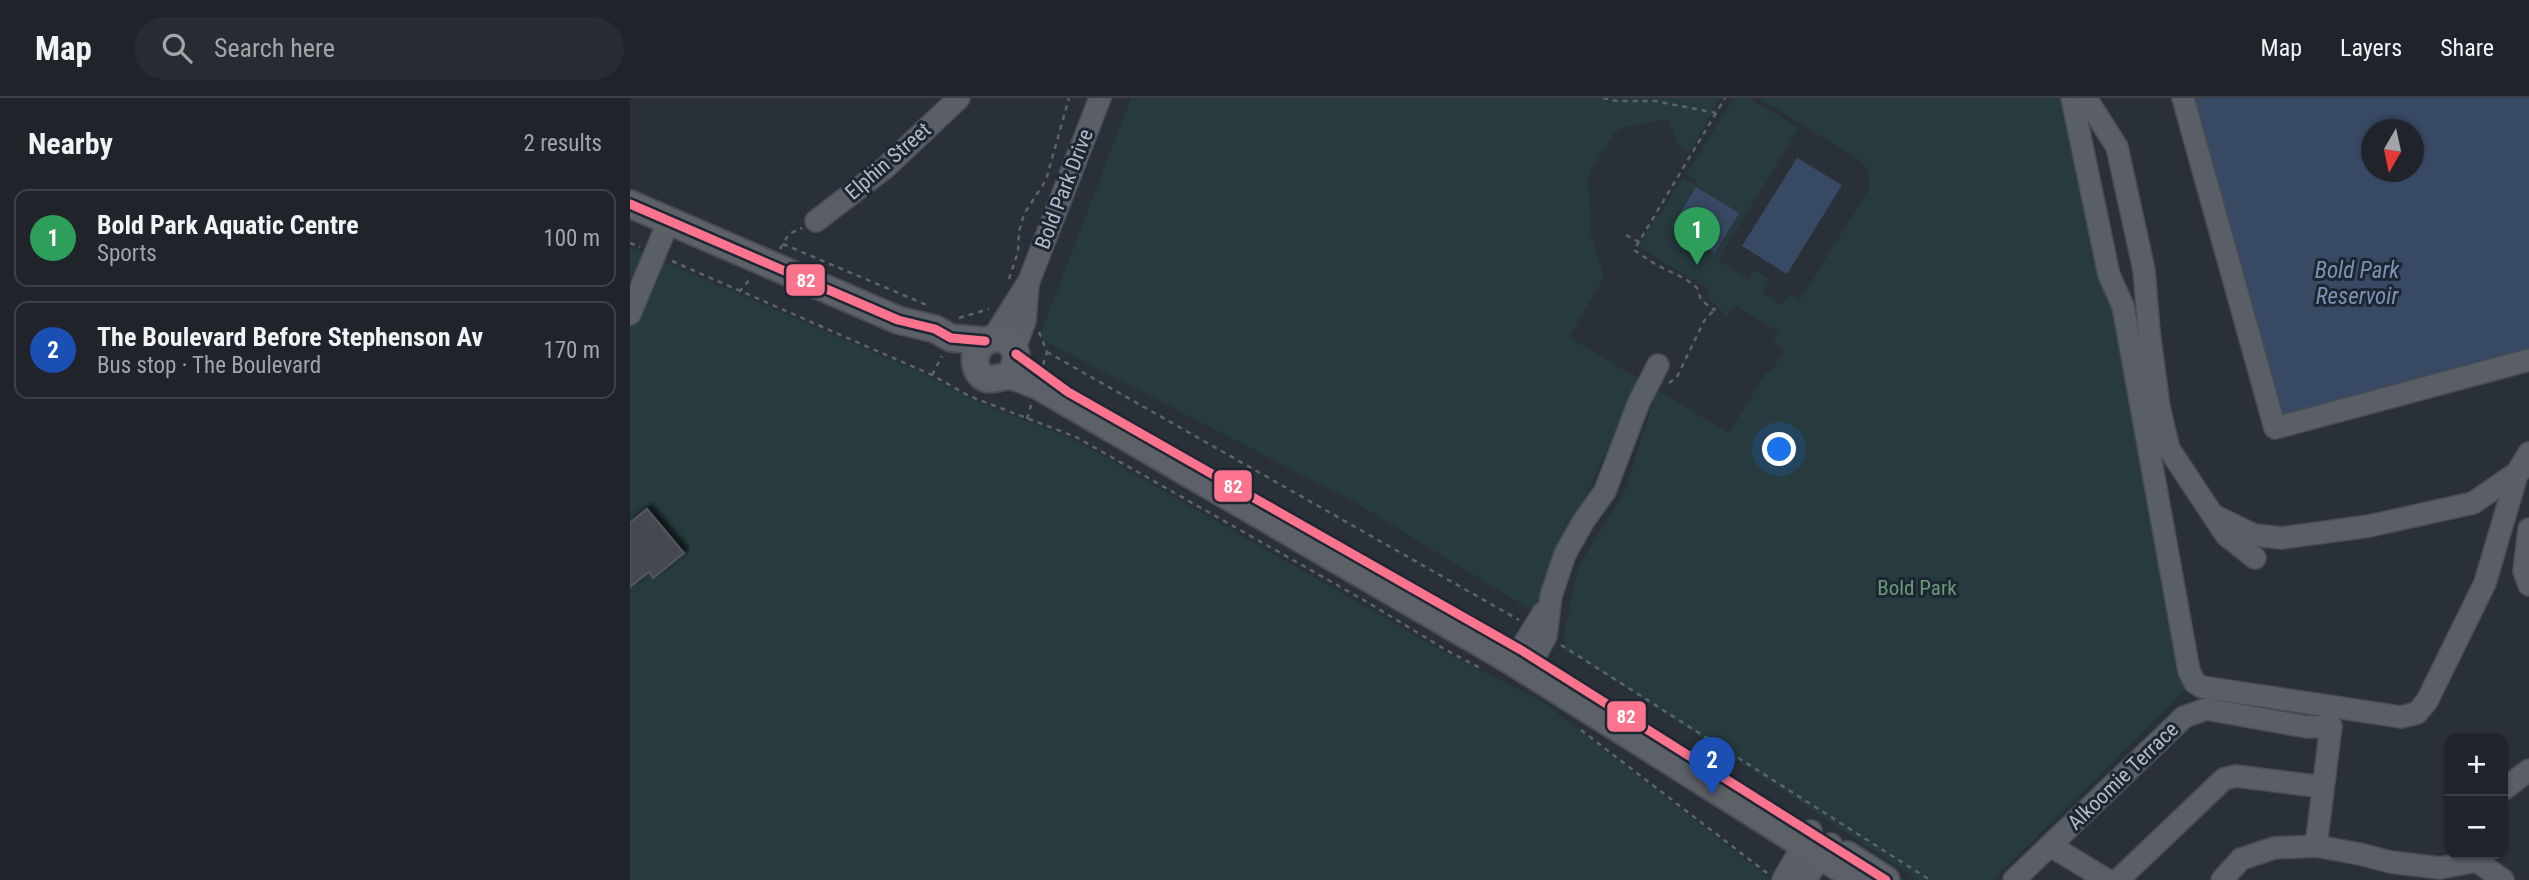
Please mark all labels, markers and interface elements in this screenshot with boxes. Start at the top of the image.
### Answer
search box [134,17,624,80]
text: Map [35,29,92,68]
icon: search [158,29,196,67]
text: Search here [214,33,335,63]
text: Map [2261,34,2302,62]
text: Layers [2340,34,2402,62]
text: Share [2440,34,2494,62]
street label: Elphin Street [841,118,935,204]
north arrow [2361,119,2424,182]
text: Nearby [28,126,113,161]
street label: Bold Park Drive [1030,126,1098,252]
text: 2 results [524,130,602,157]
pin: 1 [1674,207,1720,265]
text: Bold Park Aquatic Centre [97,210,359,240]
text: 1 [47,225,59,252]
text: 100 m [543,225,600,252]
text: Sports [97,240,157,267]
water label: Bold Park Reservoir [2315,257,2400,310]
line badge: 82 [785,263,826,297]
text: 82 [796,269,816,292]
text: The Boulevard Before Stephenson Av [97,322,483,352]
text: 2 [47,337,59,364]
text: 170 m [543,337,600,364]
text: Bus stop · The Boulevard [97,352,321,379]
your location [1762,432,1796,466]
line badge: 82 [1213,469,1253,503]
text: 82 [1223,475,1243,498]
park label: Bold Park [1877,576,1957,600]
line badge: 82 [1606,700,1647,733]
text: 82 [1616,705,1636,728]
street label: Alkoomie Terrace [2063,717,2183,835]
map controls [2445,733,2508,859]
button: + [2445,733,2508,796]
pin: 2 [1689,737,1735,795]
button: − [2445,796,2508,859]

